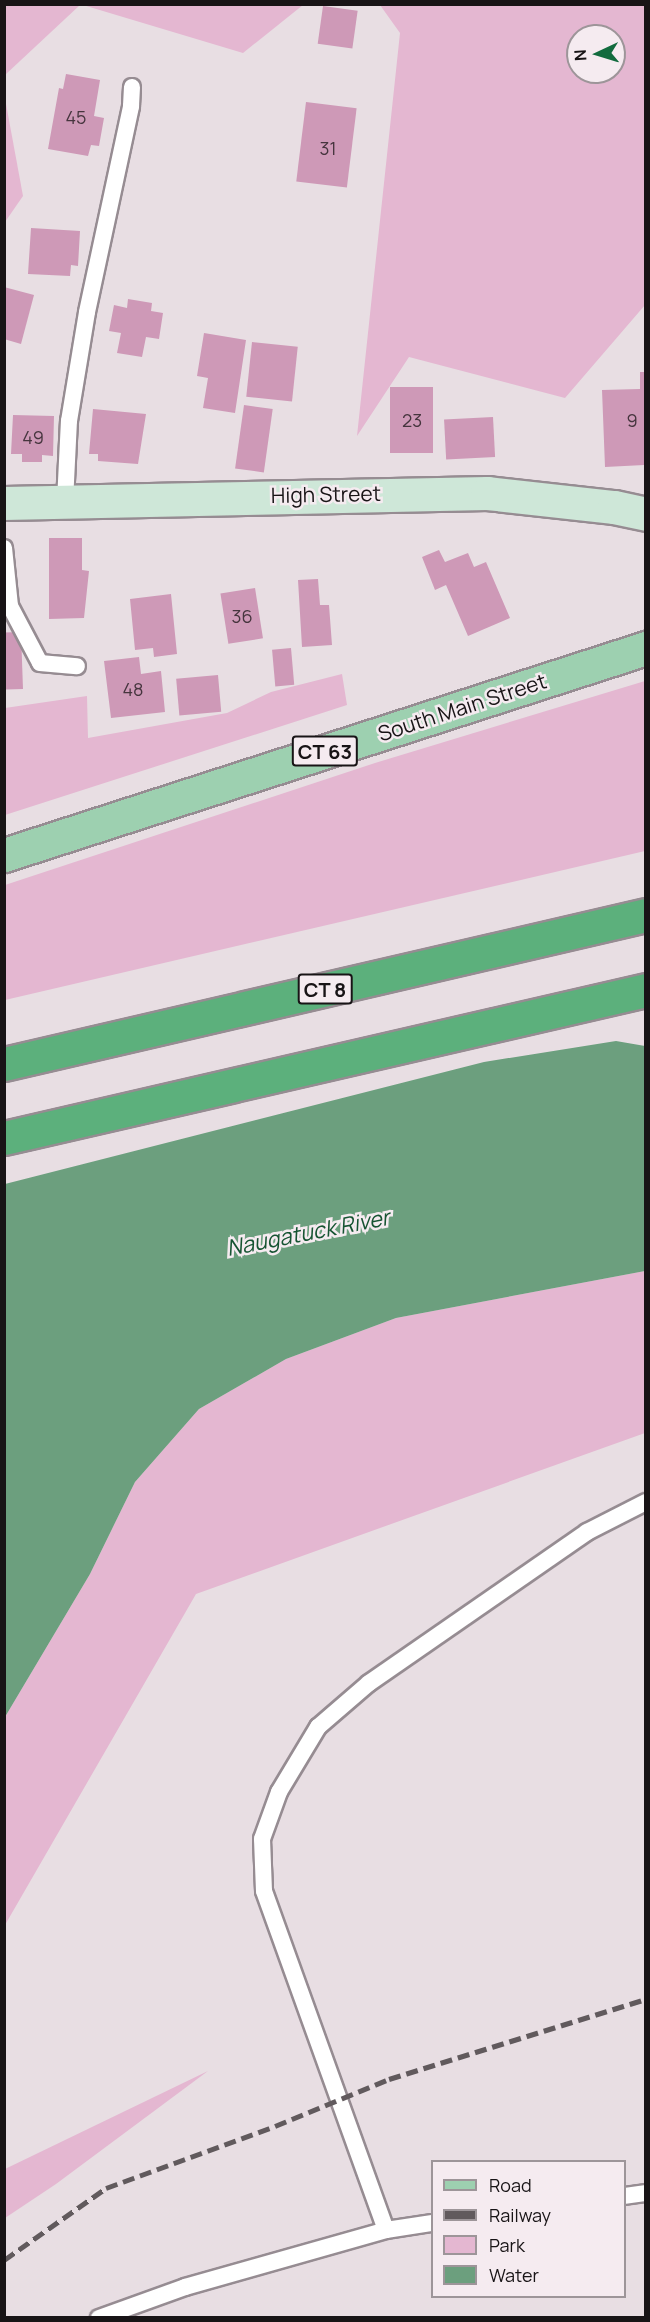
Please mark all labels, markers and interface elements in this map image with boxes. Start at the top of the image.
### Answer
north arrow [566,24,626,84]
text: N [569,49,591,62]
house number: 45 [65,106,87,128]
house number: 31 [320,137,336,159]
house number: 23 [402,409,422,431]
house number: 9 [626,409,638,431]
house number: 49 [22,426,44,448]
street label: High Street [271,480,381,508]
house number: 36 [231,605,253,627]
street label: South Main Street [375,668,549,746]
house number: 48 [122,678,144,700]
road number: CT 63 [290,734,360,768]
road number: CT 8 [296,972,354,1006]
water label: Naugatuck River [224,1204,392,1262]
legend [431,2160,626,2298]
text: Road [489,2173,532,2197]
text: Railway [489,2203,551,2227]
text: Park [489,2233,525,2257]
text: Water [489,2263,539,2287]

